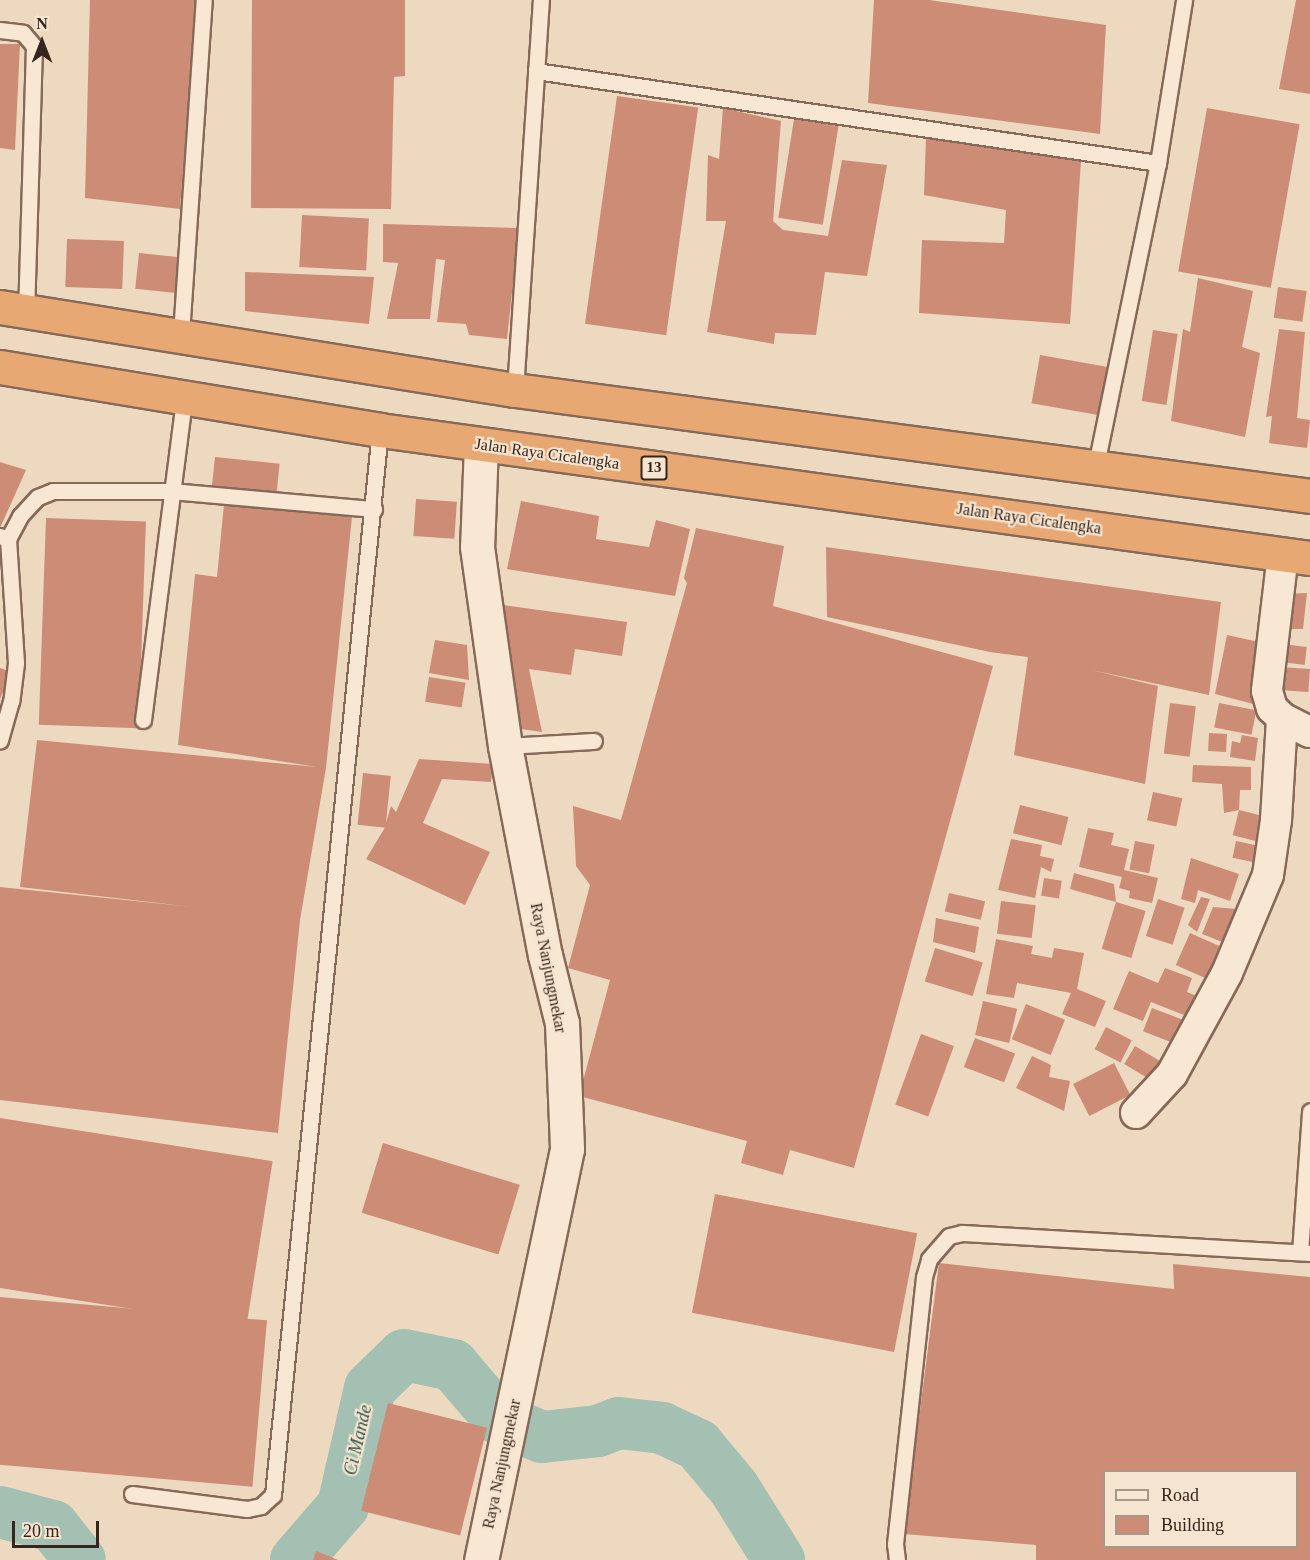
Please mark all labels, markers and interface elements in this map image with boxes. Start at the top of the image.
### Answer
north arrow [12,12,72,72]
text: N [36,15,48,32]
street label: Jalan Raya Cicalengka [474,434,620,474]
road number: 13 [640,456,668,480]
street label: Jalan Raya Cicalengka [956,499,1102,539]
street label: Raya Nanjungmekar [526,901,570,1035]
street label: Raya Nanjungmekar [479,1397,525,1531]
water label: Ci Mande [339,1403,377,1477]
legend [1103,1470,1298,1548]
text: Road [1161,1485,1199,1505]
scale bar [15,1509,102,1547]
text: Building [1161,1515,1224,1535]
text: 20 m [23,1521,60,1541]

